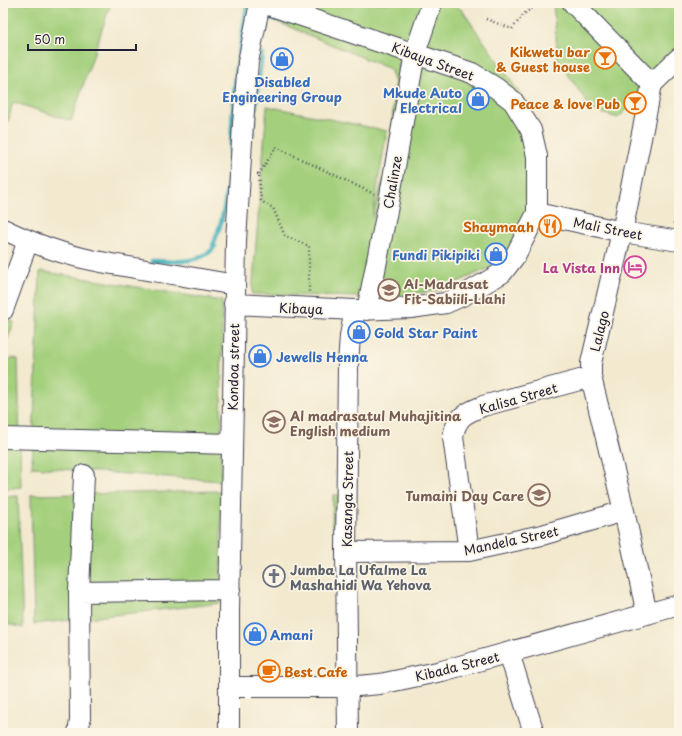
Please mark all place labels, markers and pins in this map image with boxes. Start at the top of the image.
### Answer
place label: Kikwetu bar & Guest house [496,42,590,76]
bar icon: Kikwetu bar & Guest house [592,45,618,71]
shop icon: Disabled Engineering Group [269,46,295,72]
place label: Disabled Engineering Group [222,72,342,106]
place label: Mkude Auto Electrical [383,83,462,117]
shop icon: Mkude Auto Electrical [465,86,491,112]
bar icon: Peace & love Pub [622,90,648,116]
place label: Peace & love Pub [510,94,620,113]
restaurant icon: Shaymaah [537,213,563,239]
place label: Shaymaah [463,217,534,236]
shop icon: Fundi Pikipiki [483,241,509,267]
place label: Fundi Pikipiki [392,245,480,264]
hotel icon: La Vista Inn [622,254,648,280]
place label: La Vista Inn [543,258,620,277]
place label: Al-Madrasat Fit-Sabiili-Llahi [404,274,506,308]
school or university icon: Al-Madrasat Fit-Sabiili-Llahi [376,277,402,303]
shop icon: Gold Star Paint [346,319,372,345]
place label: Gold Star Paint [374,323,478,342]
shop icon: Jewells Henna [247,343,273,369]
place label: Jewells Henna [276,347,368,366]
place label: Al madrasatul Muhajitina English medium [289,406,462,440]
school or university icon: Al madrasatul Muhajitina English medium [261,409,287,435]
school or university icon: Tumaini Day Care [526,482,552,508]
place label: Tumaini Day Care [405,486,524,505]
place label: Jumba La Ufalme La Mashahidi Wa Yehova [290,560,431,594]
church icon: Jumba La Ufalme La Mashahidi Wa Yehova [261,563,287,589]
shop icon: Amani [242,621,268,647]
place label: Amani [270,625,313,644]
cafe icon: Best Cafe [256,658,282,684]
place label: Best Cafe [284,662,348,681]

